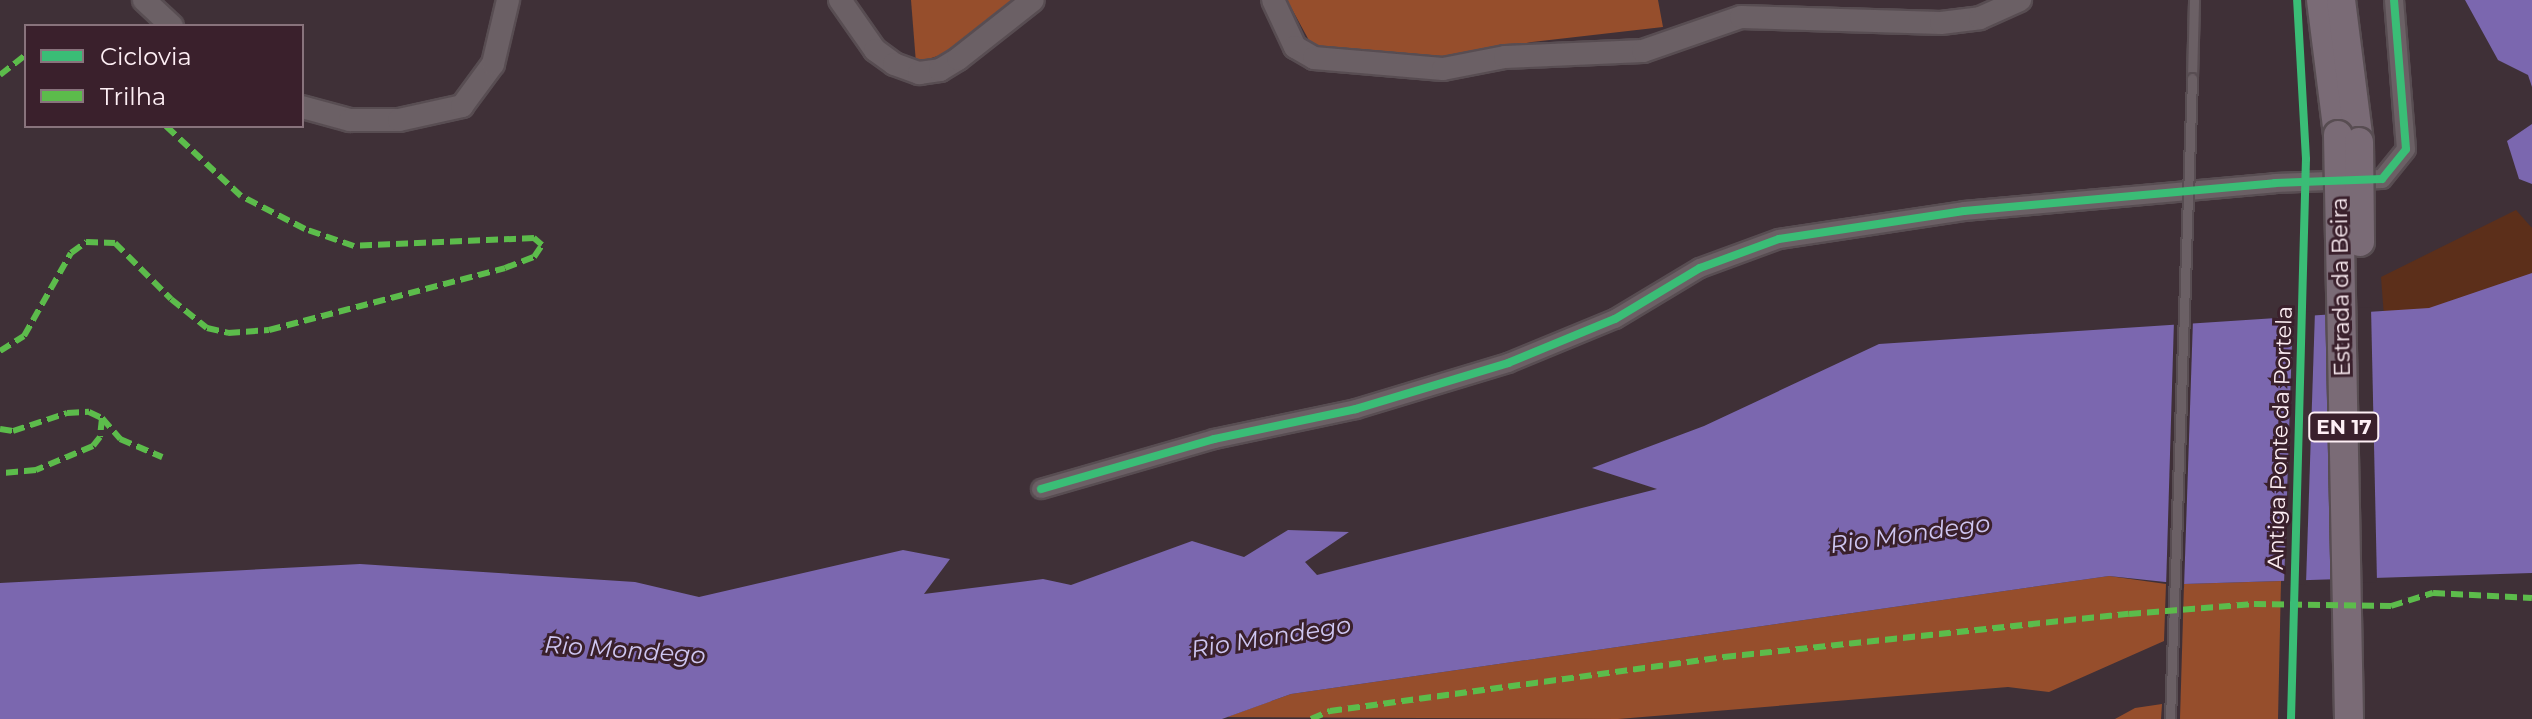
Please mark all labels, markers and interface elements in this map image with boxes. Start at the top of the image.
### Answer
legend [24,24,304,128]
text: Ciclovia [100,42,192,71]
text: Trilha [100,82,166,111]
street label: Estrada da Beira [2326,197,2356,377]
street label: Antiga Ponte da Portela [2262,306,2298,570]
road number: EN 17 [2308,411,2380,443]
water label: Rio Mondego [1828,508,1992,560]
water label: Rio Mondego [1189,610,1353,664]
water label: Rio Mondego [543,630,707,670]

